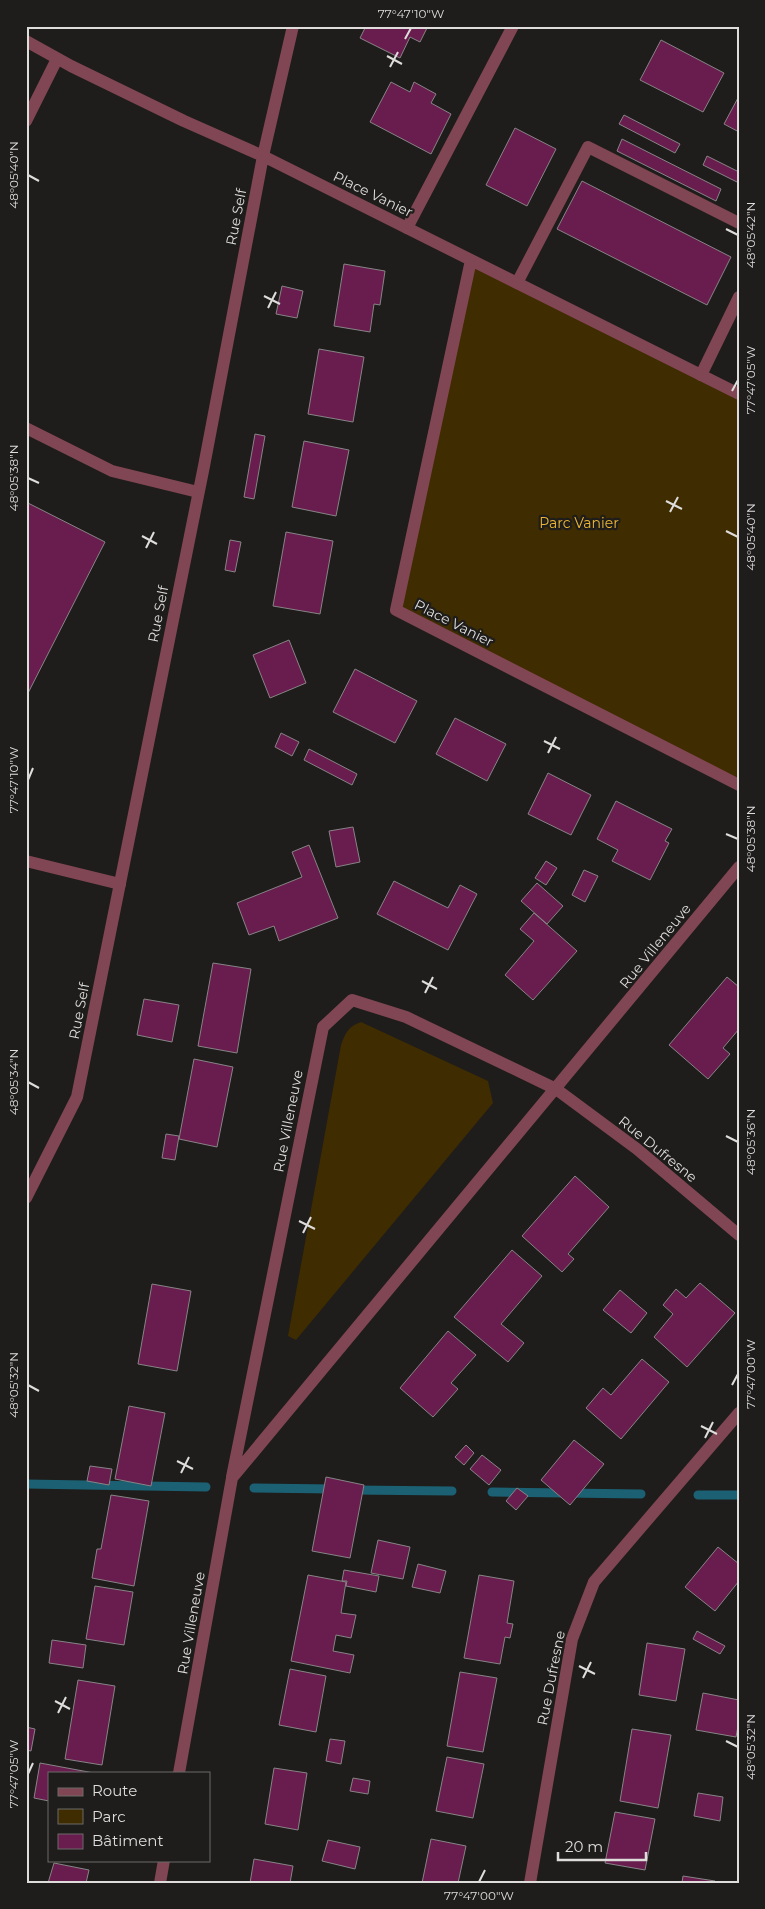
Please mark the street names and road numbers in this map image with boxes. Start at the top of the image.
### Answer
street label: Place Vanier [330,167,416,221]
street label: Rue Self [222,186,251,247]
street label: Rue Self [144,583,173,644]
street label: Place Vanier [411,595,497,651]
street label: Rue Villeneuve [615,900,695,992]
street label: Rue Self [65,980,94,1041]
street label: Rue Villeneuve [269,1068,307,1174]
street label: Rue Dufresne [615,1112,701,1186]
street label: Rue Villeneuve [173,1570,209,1676]
street label: Rue Dufresne [533,1629,569,1727]

